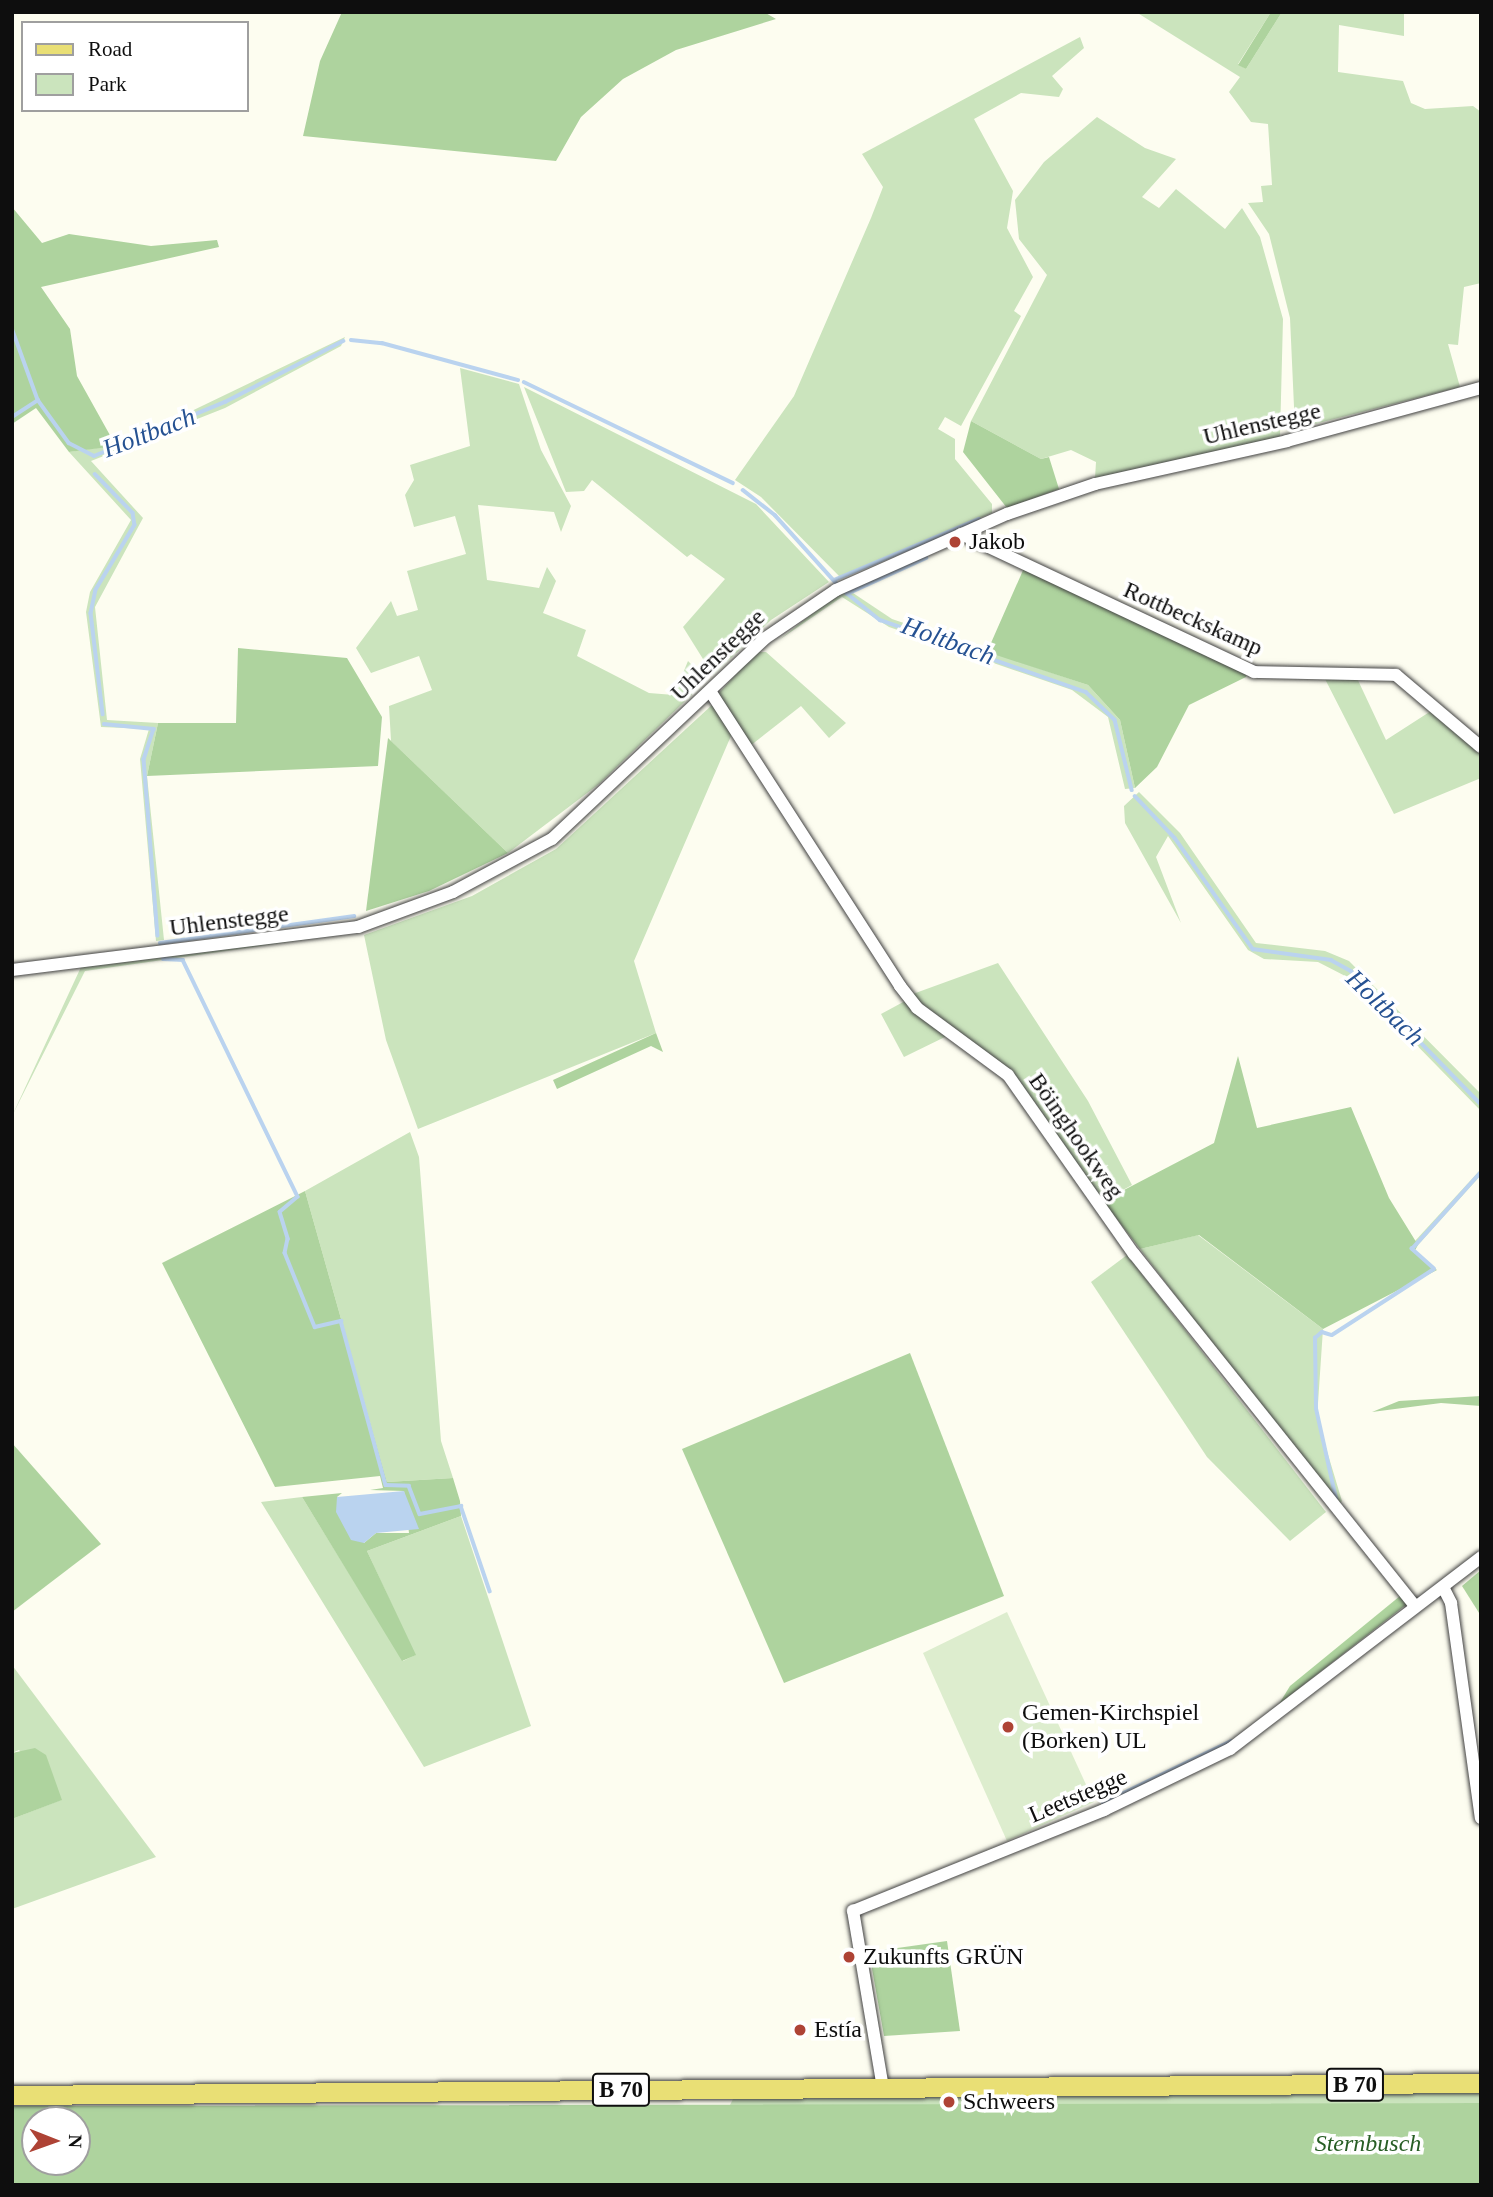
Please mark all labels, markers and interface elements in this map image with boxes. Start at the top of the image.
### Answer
legend [21,21,248,112]
text: Road [88,37,132,61]
text: Park [88,72,127,96]
street label: Uhlenstegge [1200,396,1324,452]
water label: Holtbach [98,401,200,465]
place label: Jakob [969,528,1025,556]
marker: Jakob [947,534,963,550]
street label: Rottbeckskamp [1119,575,1267,663]
street label: Uhlenstegge [665,603,771,707]
water label: Holtbach [897,610,999,672]
street label: Uhlenstegge [168,899,290,943]
water label: Holtbach [1339,963,1431,1053]
street label: Böinghookweg [1022,1068,1130,1204]
place label: Gemen-Kirchspiel (Borken) UL [1022,1699,1199,1755]
marker: Gemen-Kirchspiel (Borken) UL [1000,1719,1016,1735]
street label: Leetstegge [1025,1762,1131,1830]
place label: Zukunfts GRÜN [863,1943,1024,1971]
marker: Zukunfts GRÜN [841,1949,857,1965]
place label: Estía [814,2016,862,2044]
marker: Estía [792,2022,808,2038]
road number: B 70 [1325,2066,1385,2104]
road number: B 70 [591,2070,651,2110]
place label: Schweers [963,2088,1055,2116]
marker: Schweers [941,2094,957,2110]
north arrow [21,2106,91,2176]
park label: Sternbusch [1315,2130,1421,2158]
text: N [65,2134,86,2148]

